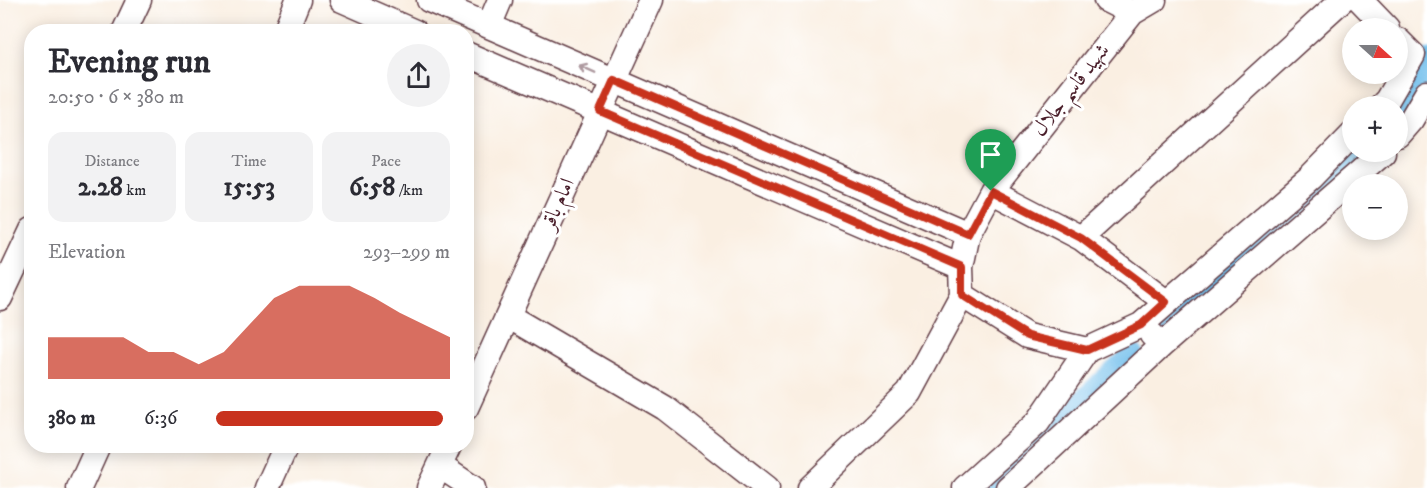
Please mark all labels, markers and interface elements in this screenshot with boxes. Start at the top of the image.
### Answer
north arrow [1342,18,1408,84]
map controls [1342,18,1408,240]
street label: شهید قاسم جلال [1027,38,1121,146]
text: Evening run [48,42,210,83]
button: share [387,44,450,107]
one-way arrow [579,62,597,74]
text: 20:50 · 6 × 380 m [48,85,184,110]
button: + [1342,96,1408,162]
pin [965,129,1016,191]
icon: arrive [974,138,1007,171]
text: Distance [84,151,140,171]
text: Time [232,151,266,171]
text: Pace [371,151,401,171]
text: 2.28 [78,171,123,204]
text: 15:53 [223,171,275,204]
text: 6:58 [349,171,395,204]
street label: امام باقر [534,174,584,237]
button: − [1342,174,1408,240]
text: km [123,180,146,200]
text: /km [395,180,423,200]
text: Elevation [48,240,125,265]
text: 293–299 m [363,240,450,265]
text: 380 m [48,406,96,431]
text: 6:36 [144,406,178,431]

